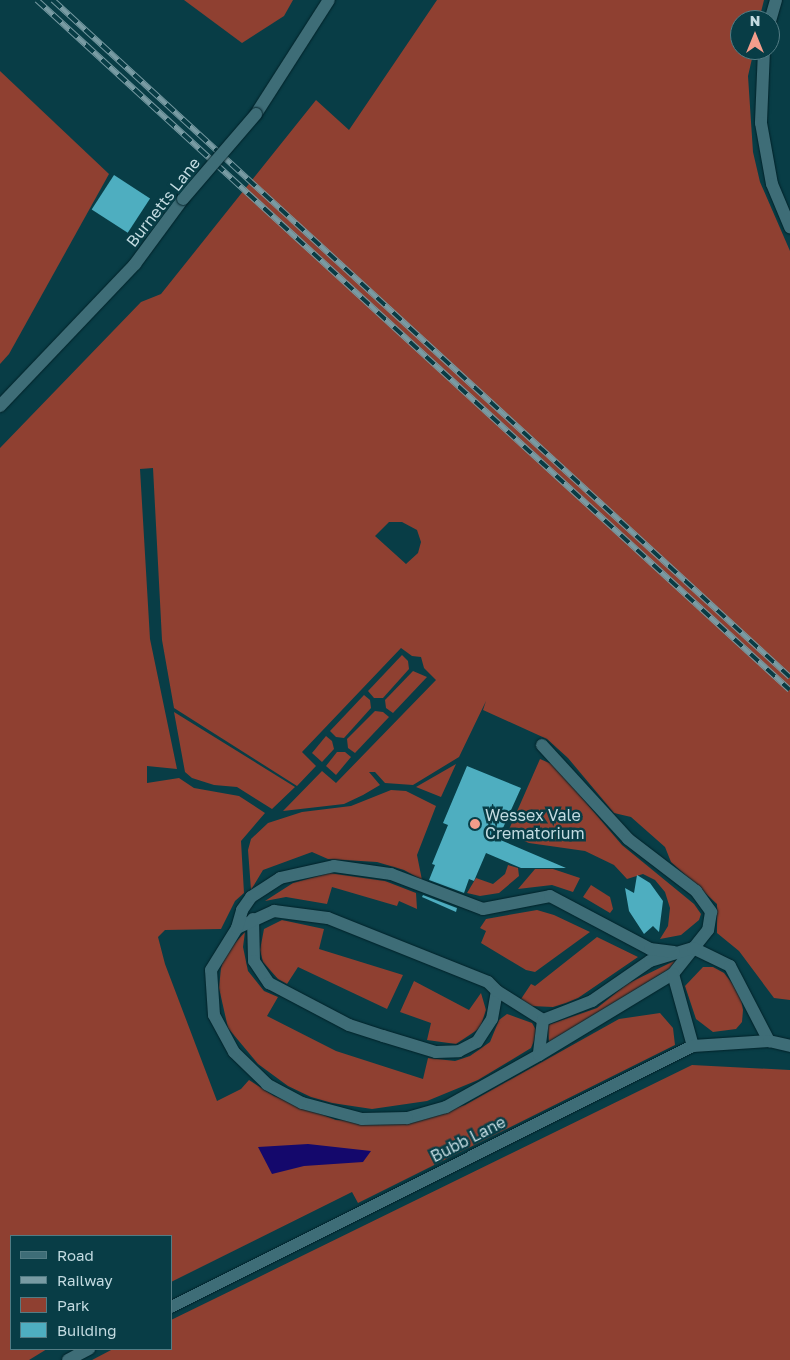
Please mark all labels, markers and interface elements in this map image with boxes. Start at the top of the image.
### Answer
north arrow [730,10,780,60]
text: N [750,12,760,29]
street label: Burnetts Lane [122,153,204,251]
place label: Wessex Vale Crematorium [485,805,585,843]
marker: Wessex Vale Crematorium [469,818,481,830]
street label: Bubb Lane [427,1112,509,1166]
legend [10,1235,172,1350]
text: Road [57,1246,94,1264]
text: Railway [57,1271,113,1289]
text: Park [57,1296,89,1314]
text: Building [57,1321,117,1339]

